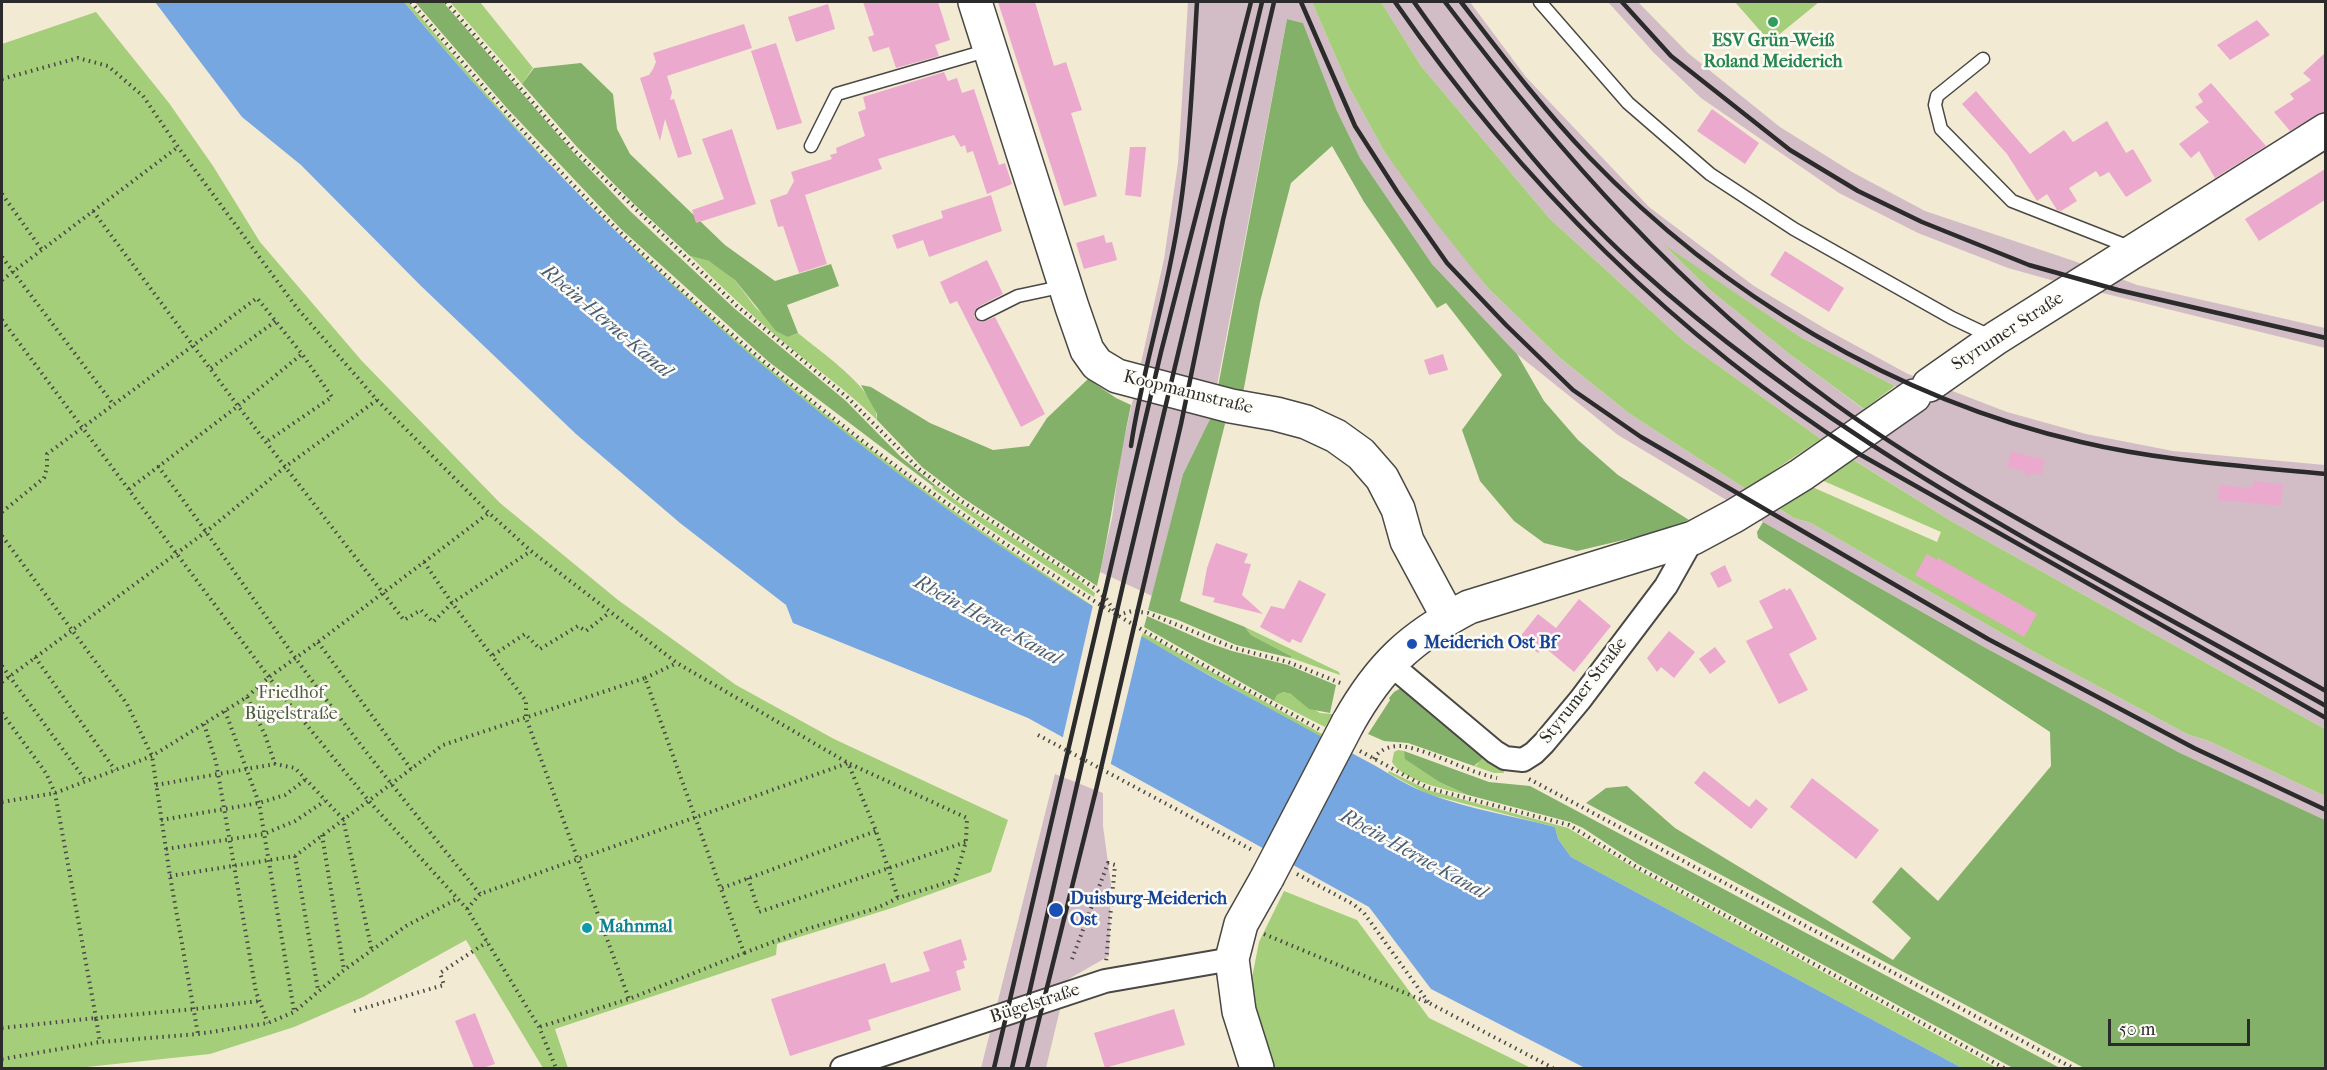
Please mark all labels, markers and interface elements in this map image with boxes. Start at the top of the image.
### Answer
marker: ESV Grün-Weiß Roland Meiderich [1766,15,1780,29]
place label: ESV Grün-Weiß Roland Meiderich [1703,31,1843,74]
water label: Rhein-Herne-Kanal [536,260,676,384]
street label: Styrumer Straße [1948,288,2068,376]
street label: Koopmannstraße [1121,366,1255,420]
water label: Rhein-Herne-Kanal [910,571,1064,671]
place label: Meiderich Ost Bf [1424,633,1557,655]
street label: Styrumer Straße [1536,634,1632,748]
marker: Meiderich Ost Bf [1405,637,1419,651]
park label: Friedhof Bügelstraße [244,683,338,726]
water label: Rhein-Herne-Kanal [1336,805,1490,905]
place label: Duisburg-Meiderich Ost [1070,889,1227,932]
marker: Duisburg-Meiderich Ost [1047,901,1065,919]
place label: Mahnmal [599,917,673,939]
marker: Mahnmal [580,921,594,935]
street label: Bügelstraße [987,979,1083,1029]
scale bar [2111,1007,2254,1045]
text: 50 m [2119,1019,2155,1040]

